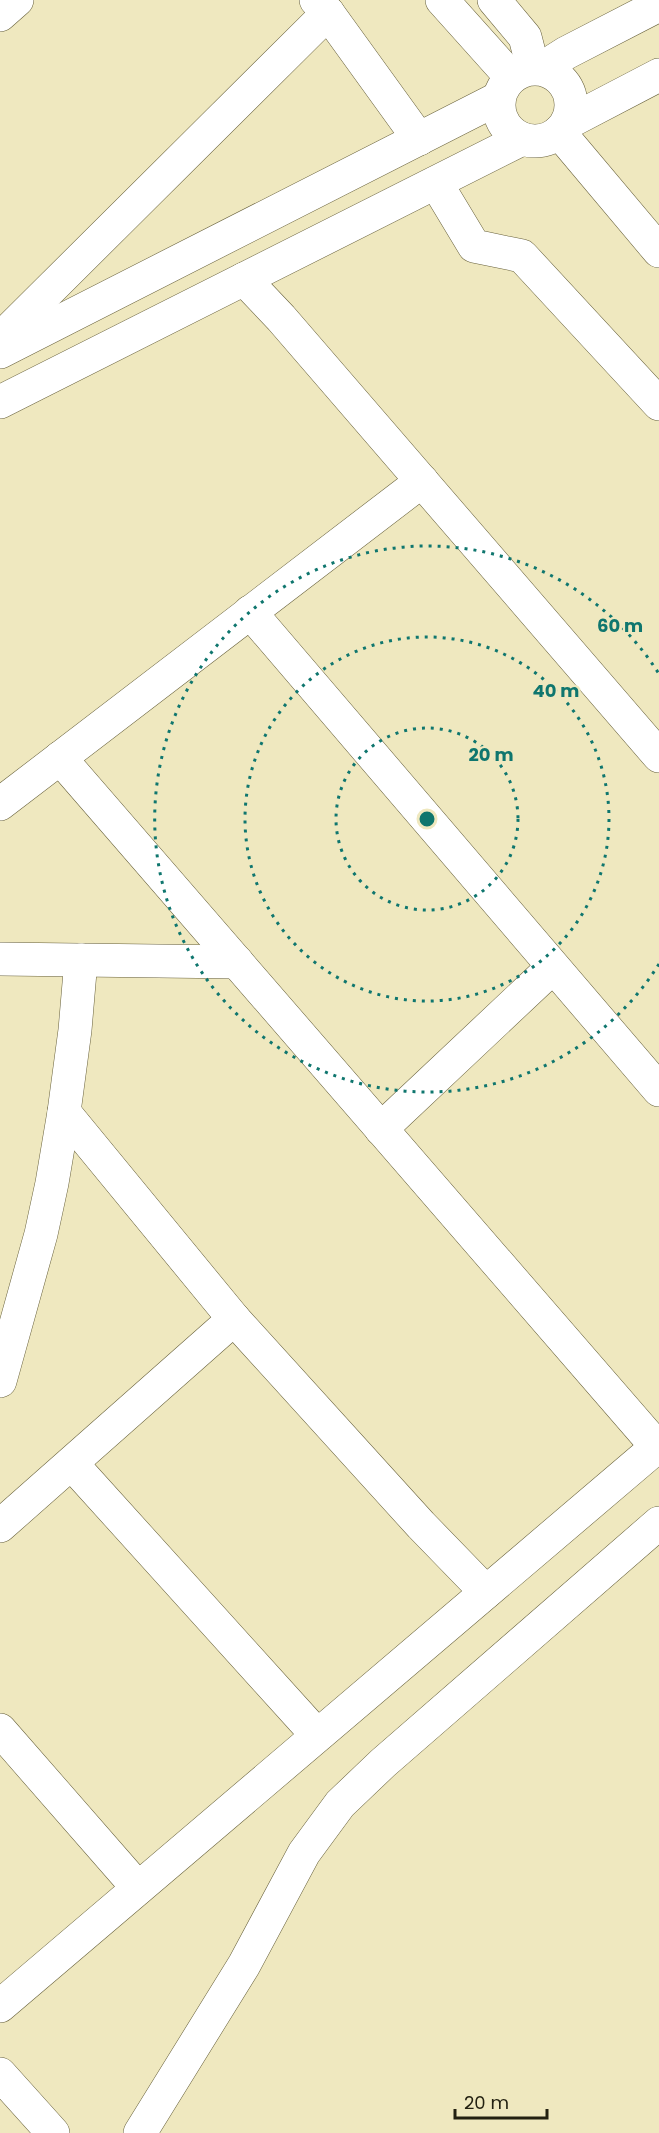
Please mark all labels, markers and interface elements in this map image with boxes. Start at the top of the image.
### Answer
text: 60 m [597,613,643,638]
text: 40 m [533,678,579,703]
text: 20 m [469,742,513,767]
centre of rings [417,809,437,829]
scale bar [455,2082,546,2120]
text: 20 m [464,2090,509,2115]

